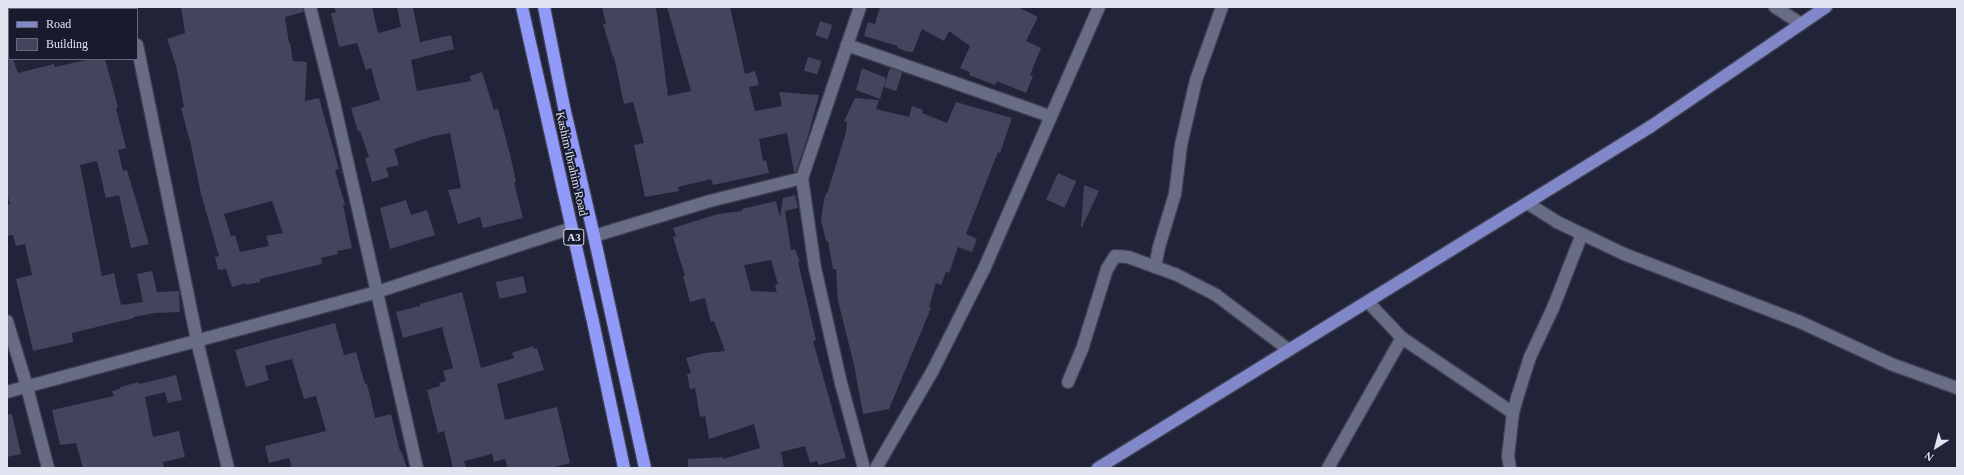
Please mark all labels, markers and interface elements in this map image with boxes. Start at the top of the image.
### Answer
legend [8,8,138,60]
text: Road [46,17,71,31]
text: Building [46,37,88,51]
street label: Kashim Ibrahim Road [552,110,590,218]
road number: A3 [563,228,585,246]
north arrow [1916,427,1956,467]
text: N [1922,450,1936,464]

